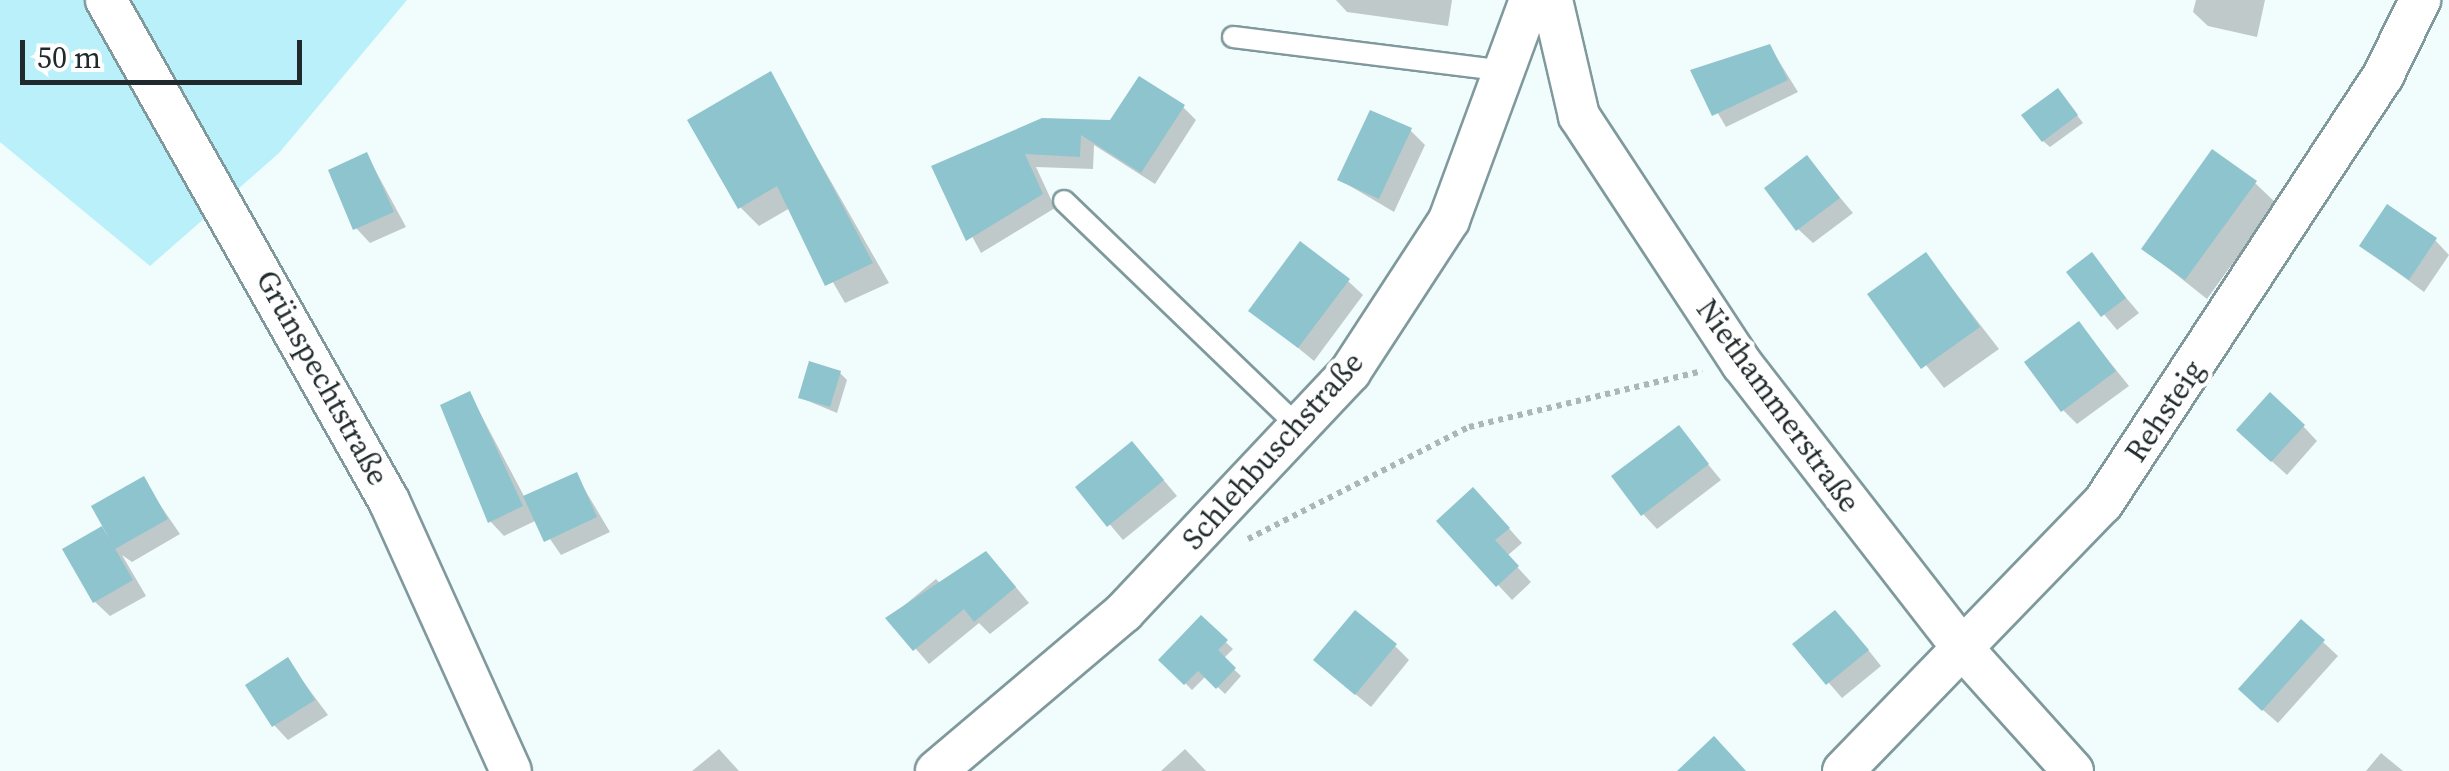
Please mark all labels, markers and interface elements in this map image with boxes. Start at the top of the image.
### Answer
scale bar [25,20,308,82]
text: 50 m [37,37,101,78]
street label: Grünspechtstraße [248,264,396,492]
street label: Niethammerstraße [1689,293,1867,519]
street label: Schlehbuschstraße [1175,345,1371,557]
street label: Rehsteig [2118,353,2212,469]

